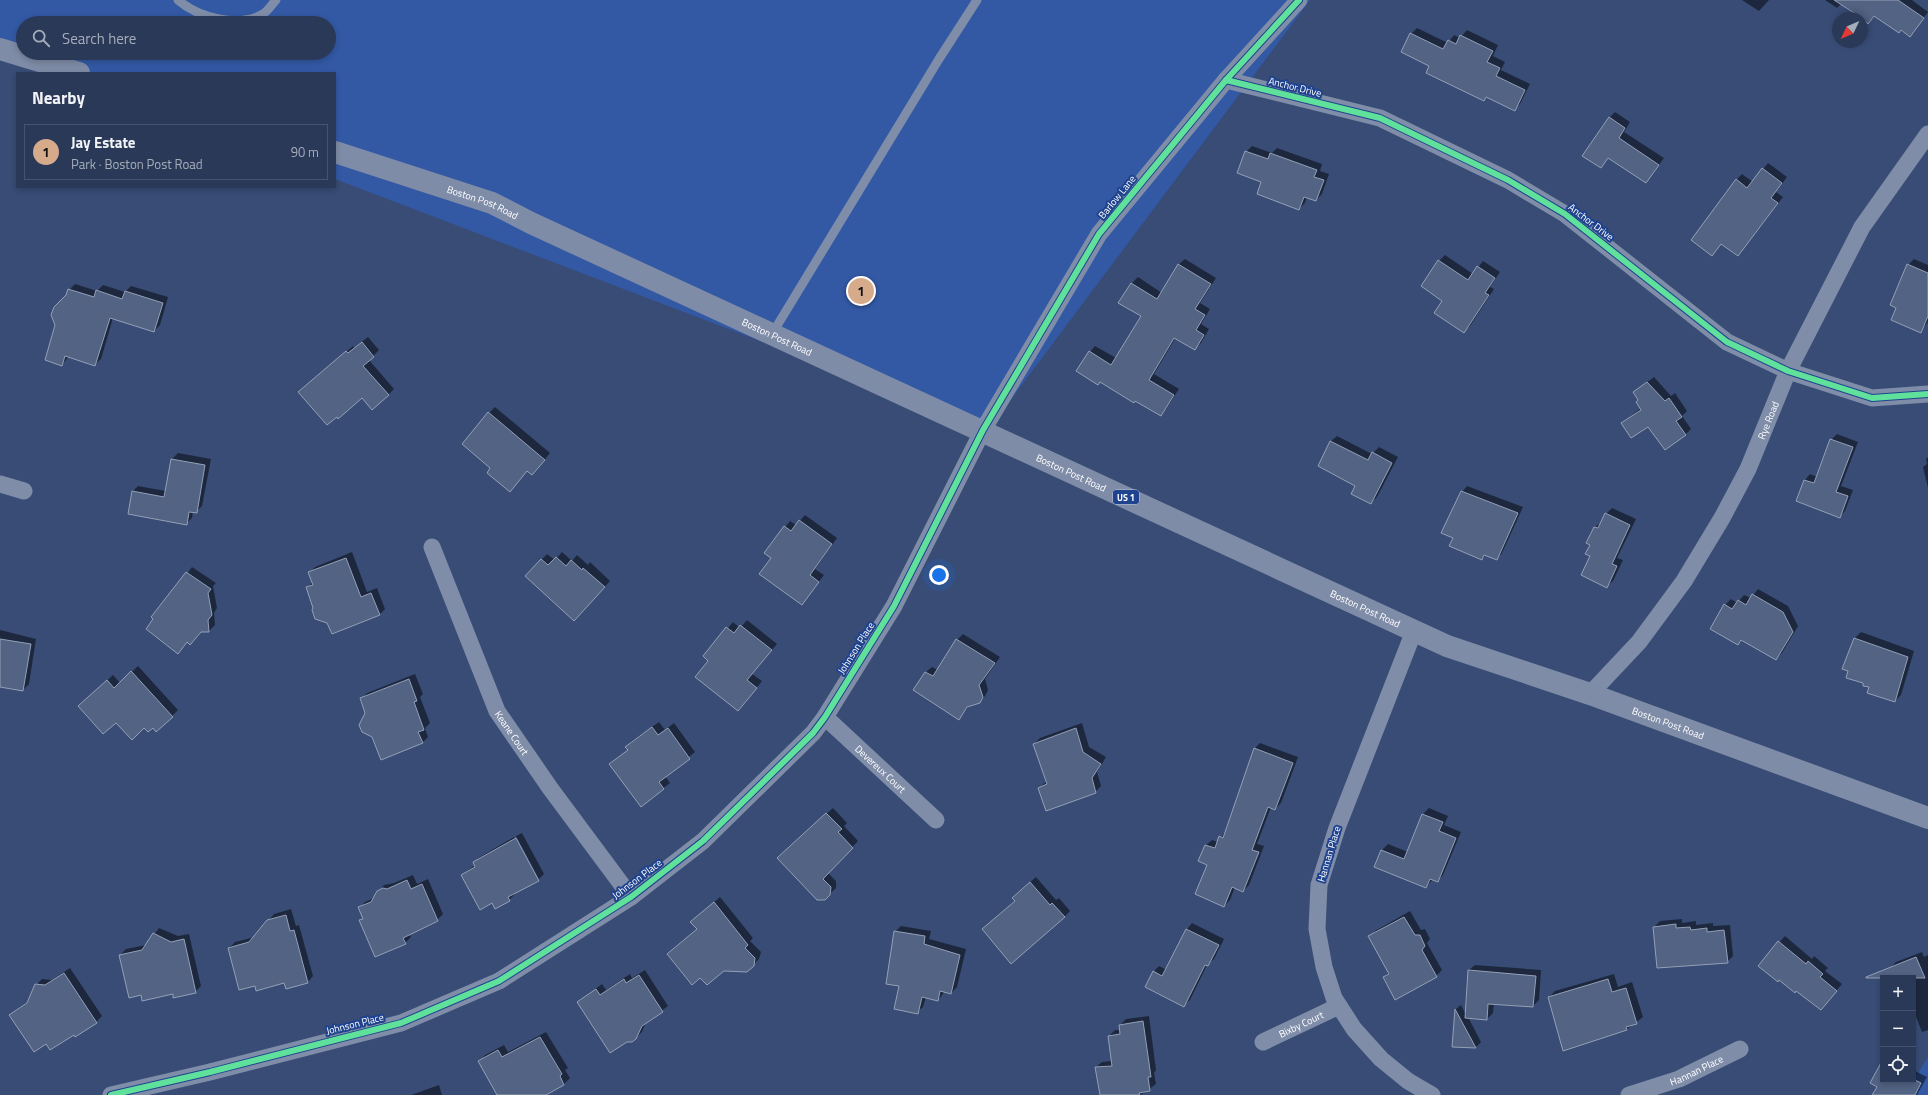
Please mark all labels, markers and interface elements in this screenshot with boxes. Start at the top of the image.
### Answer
north arrow [1832,12,1868,48]
search box [16,16,336,60]
icon: search [30,27,52,49]
text: Search here [62,27,136,50]
street label: Anchor Drive [1267,73,1323,101]
text: Nearby [32,85,85,111]
text: Jay Estate [71,131,136,154]
text: 1 [42,142,50,162]
text: 90 m [291,142,319,162]
text: Park · Boston Post Road [71,154,203,174]
street label: Barlow Lane [1095,172,1139,222]
street label: Boston Post Road [445,181,521,223]
street label: Anchor Drive [1565,200,1617,244]
pin: 1 [848,276,874,306]
street label: Boston Post Road [740,314,815,359]
street label: Rye Road [1753,399,1782,441]
street label: Boston Post Road [1034,450,1109,495]
road number: US 1 [1113,490,1139,504]
your location [929,565,949,585]
street label: Boston Post Road [1328,586,1403,631]
street label: Johnson Place [834,619,878,677]
street label: Boston Post Road [1630,703,1706,743]
street label: Keane Court [491,708,533,759]
street label: Devereux Court [852,741,910,797]
street label: Hannan Place [1313,824,1345,884]
street label: Johnson Place [609,855,665,903]
map controls [1880,975,1916,1083]
button: + [1880,975,1916,1011]
street label: Bixby Court [1276,1007,1326,1041]
street label: Johnson Place [325,1010,385,1038]
button: − [1880,1011,1916,1047]
button: locate [1880,1047,1916,1083]
street label: Hannan Place [1668,1051,1726,1089]

